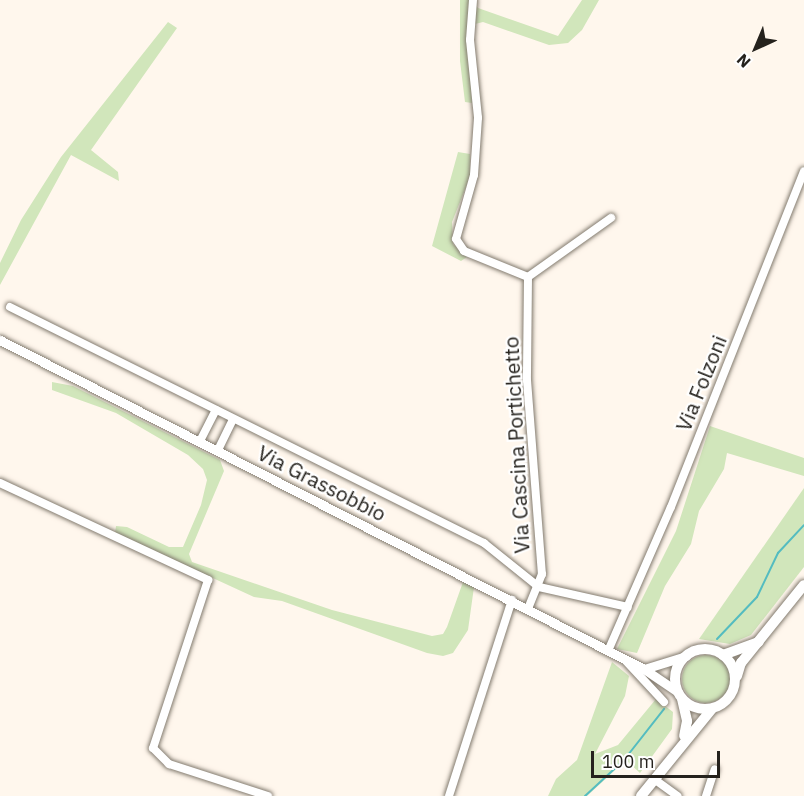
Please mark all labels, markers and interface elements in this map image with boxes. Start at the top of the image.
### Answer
north arrow [726,18,786,78]
text: N [732,50,755,72]
street label: Via Folzoni [670,331,732,435]
street label: Via Cascina Portichetto [498,336,534,554]
street label: Via Grassobbio [253,440,391,526]
scale bar [594,739,723,777]
text: 100 m [602,750,654,773]

